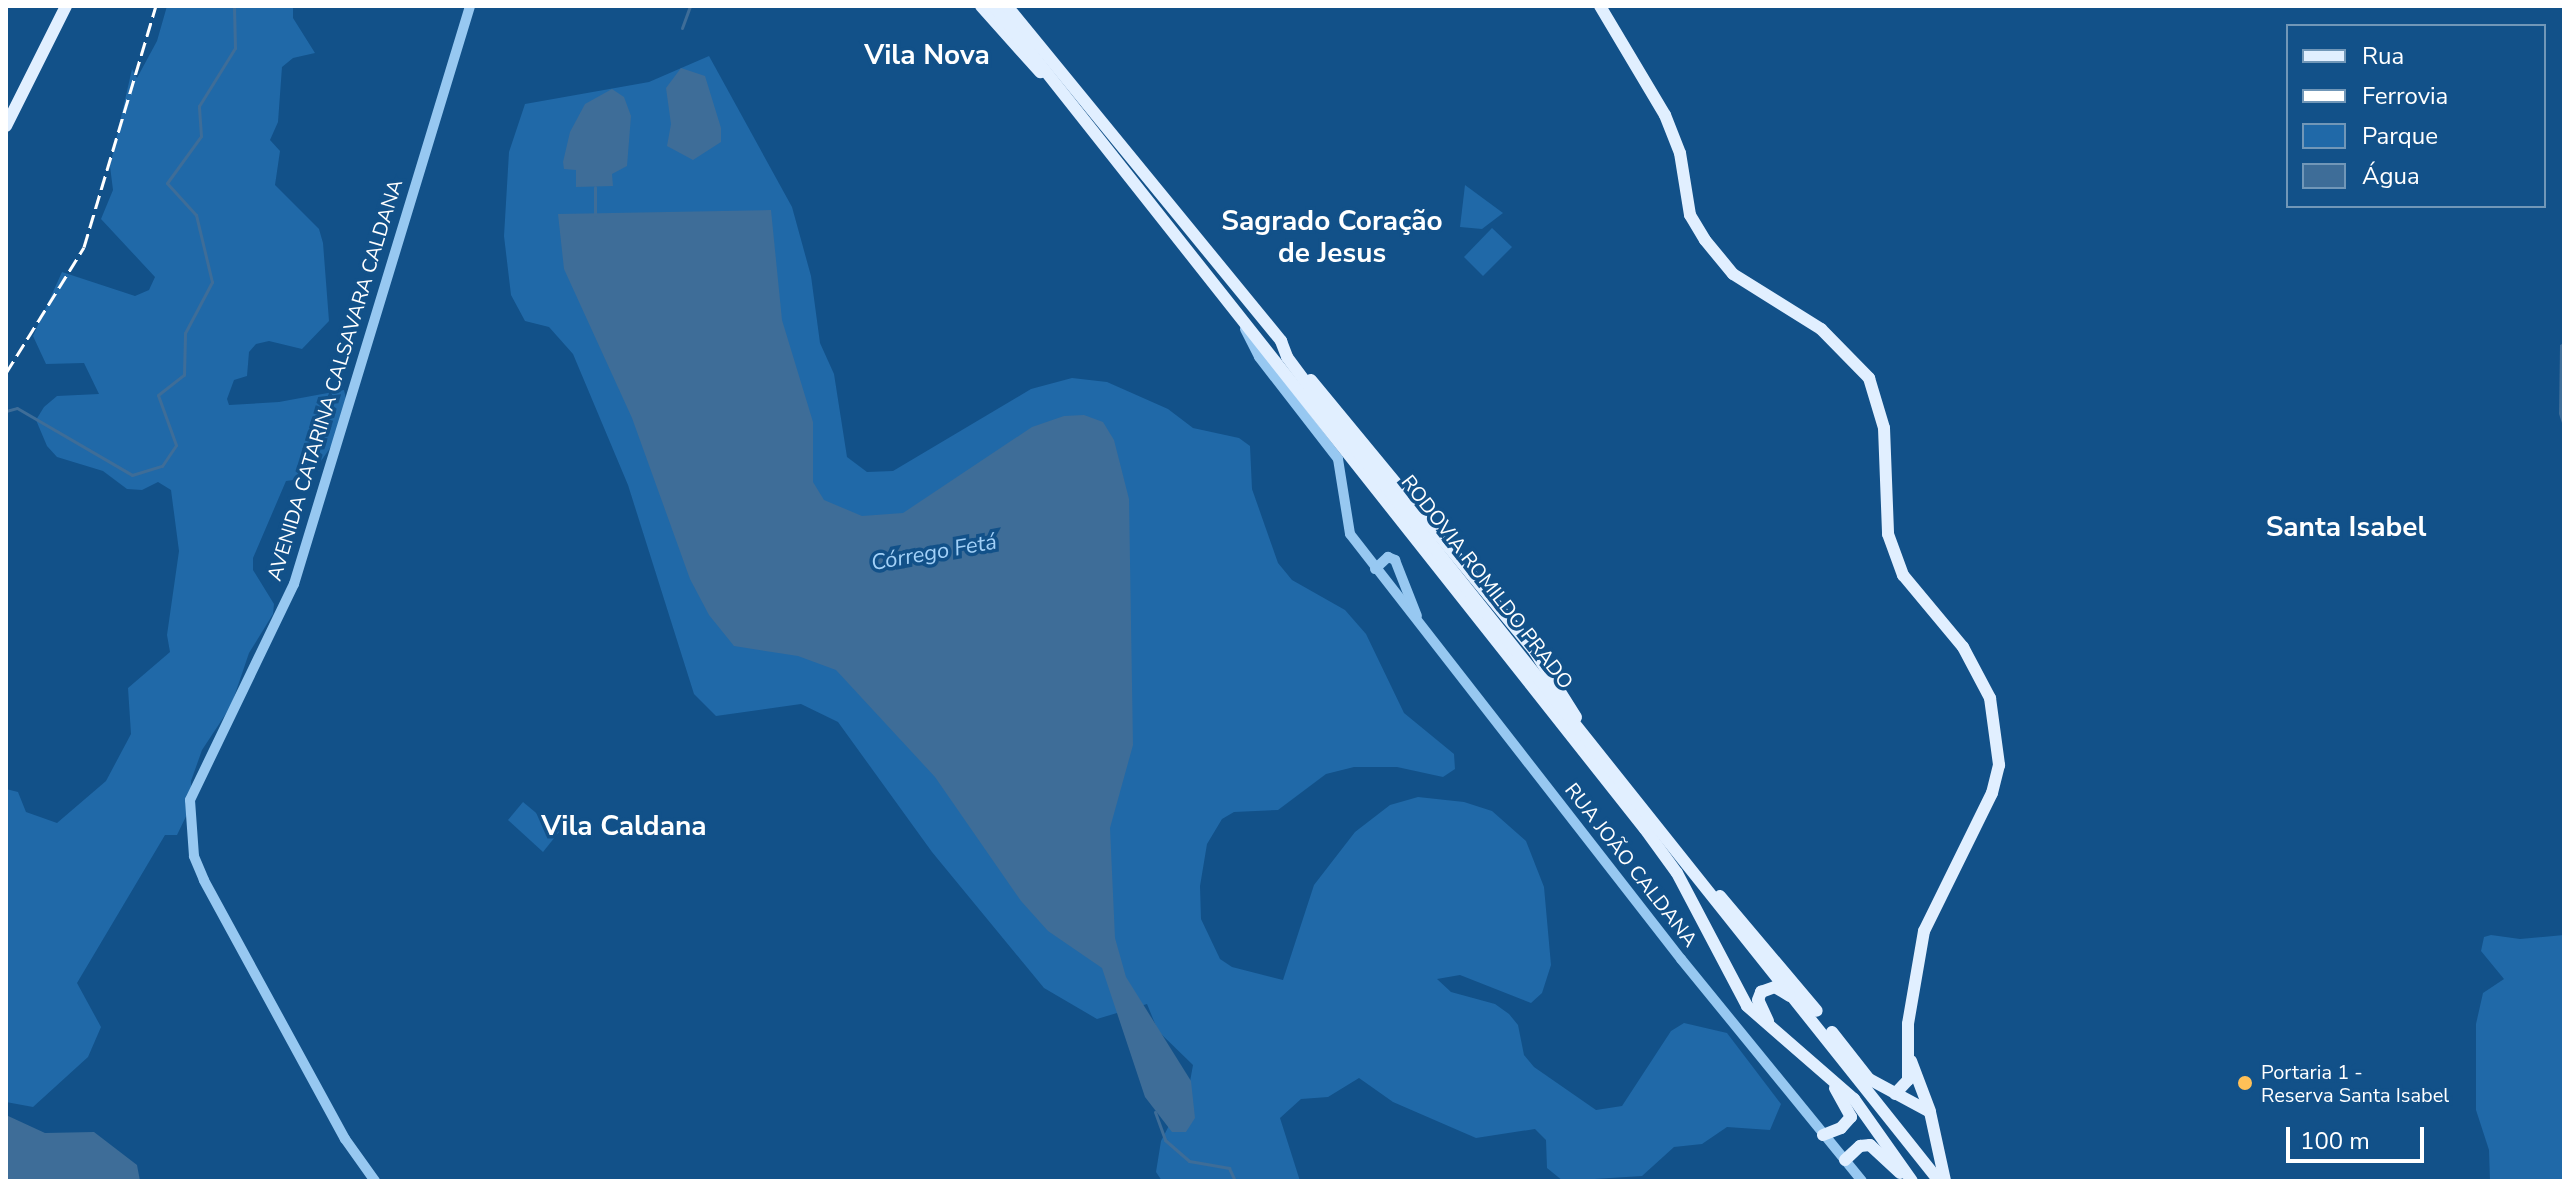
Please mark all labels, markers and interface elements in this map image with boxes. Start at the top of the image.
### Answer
legend [2286,24,2546,208]
district label: Vila Nova [864,38,990,72]
text: Rua [2362,40,2404,72]
text: Ferrovia [2362,80,2448,112]
text: Parque [2362,120,2438,152]
text: Água [2362,160,2420,192]
street label: AVENIDA CATARINA CALSAVARA CALDANA [262,176,408,584]
district label: Sagrado Coração de Jesus [1221,204,1443,270]
street label: RODOVIA ROMILDO PRADO [1396,470,1578,694]
district label: Santa Isabel [2266,510,2426,544]
water label: Córrego Fetá [869,529,999,577]
street label: RUA JOÃO CALDANA [1560,778,1702,952]
district label: Vila Caldana [541,809,707,843]
place label: Portaria 1 - Reserva Santa Isabel [2261,1060,2449,1107]
marker: Portaria 1 - Reserva Santa Isabel [2236,1074,2254,1092]
scale bar [2290,1111,2428,1161]
text: 100 m [2300,1125,2370,1157]

